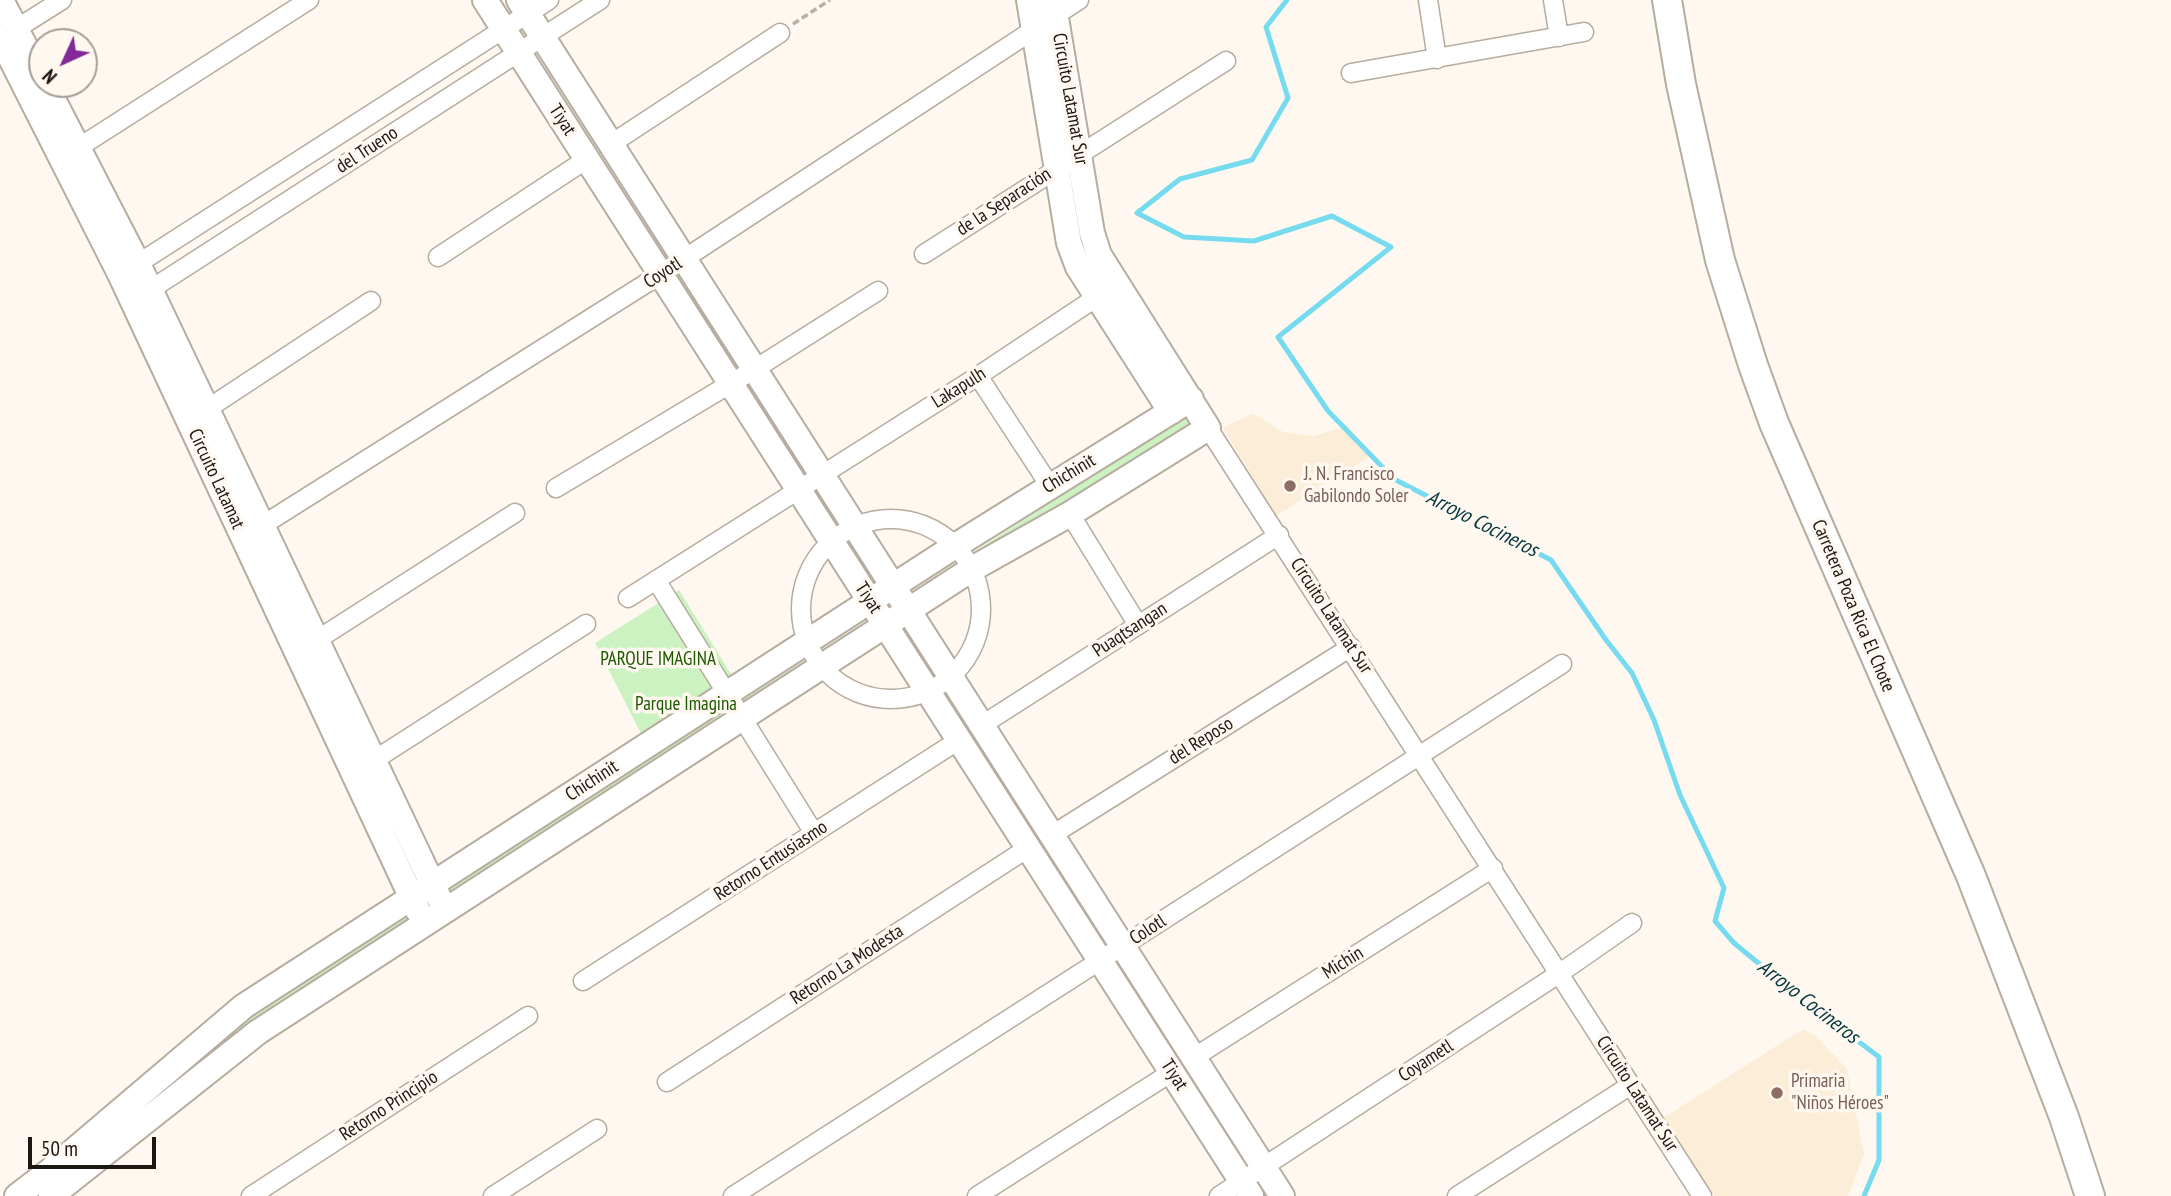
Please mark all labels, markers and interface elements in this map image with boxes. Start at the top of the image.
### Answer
north arrow [28,28,98,98]
street label: Circuito Latamat Sur [1047,31,1093,167]
text: N [37,64,62,89]
street label: Tiyat [544,100,580,140]
street label: del Trueno [332,122,402,178]
street label: de la Separación [952,163,1056,241]
street label: Coyotl [640,252,686,294]
street label: Lakapulh [928,363,990,413]
street label: Circuito Latamat [183,425,249,533]
street label: Chichinit [1038,449,1100,499]
place label: J. N. Francisco Gabilondo Soler [1304,464,1409,508]
marker: J. N. Francisco Gabilondo Soler [1282,478,1298,494]
water label: Arroyo Cocineros [1422,485,1542,563]
street label: Carretera Poza Rica El Chote [1806,516,1900,696]
street label: Circuito Latamat Sur [1285,554,1377,678]
street label: Tiyat [850,578,886,618]
street label: Puaqtsangan [1089,598,1171,662]
park label: PARQUE IMAGINA [600,649,716,671]
park label: Parque Imagina [635,694,737,716]
street label: del Reposo [1164,712,1238,770]
street label: Chichinit [561,756,623,806]
street label: Retorno Entusiasmo [710,816,832,906]
street label: Colotl [1126,910,1170,950]
street label: Retorno La Modesta [786,920,908,1010]
street label: Michin [1318,942,1368,984]
water label: Arroyo Cocineros [1752,955,1864,1049]
street label: Circuito Latamat Sur [1591,1032,1683,1156]
street label: Coyametl [1394,1035,1458,1087]
street label: Tiyat [1156,1055,1192,1095]
street label: Retorno Principio [336,1066,442,1146]
place label: Primaria "Niños Héroes" [1791,1071,1889,1115]
marker: Primaria "Niños Héroes" [1769,1085,1785,1101]
scale bar [32,1122,159,1166]
text: 50 m [41,1135,78,1162]

